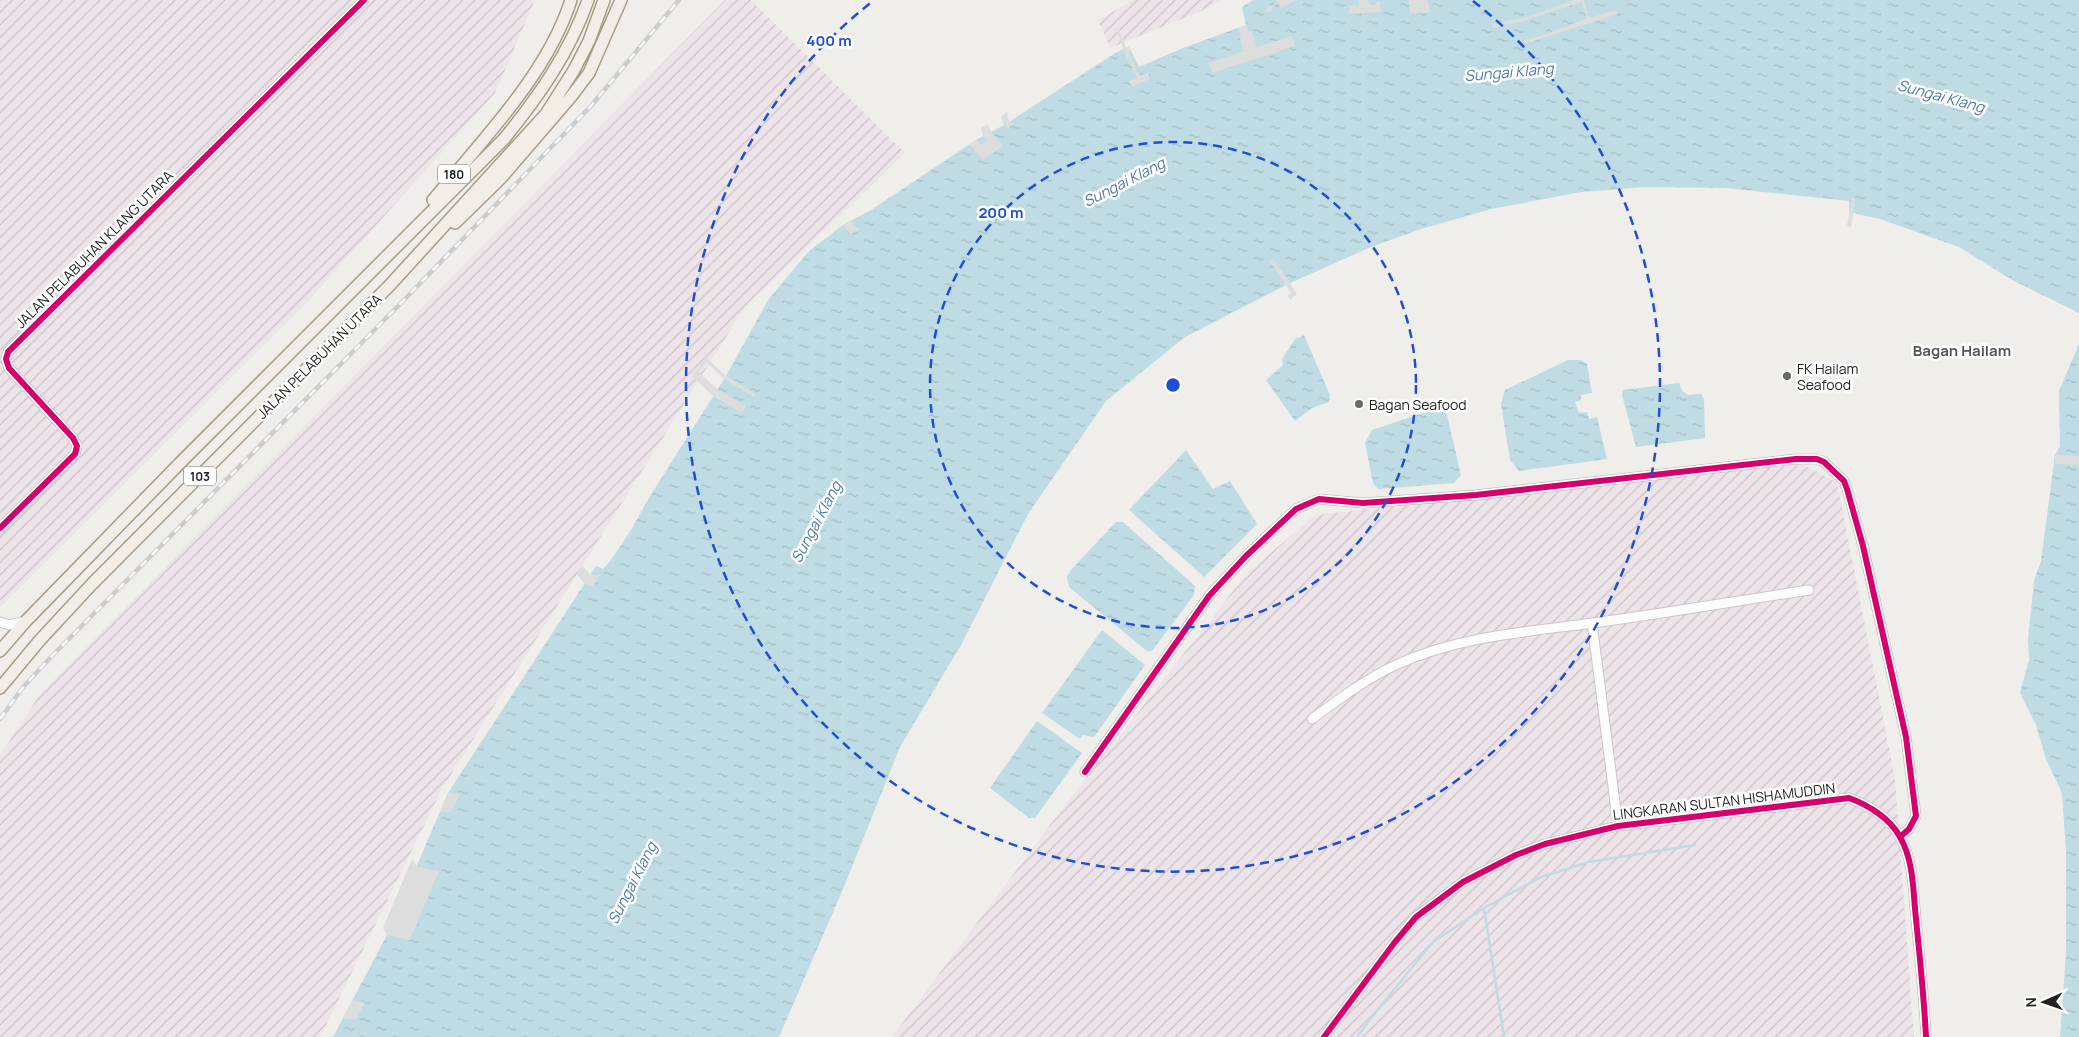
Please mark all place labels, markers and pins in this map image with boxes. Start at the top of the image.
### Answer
place label: FK Hailam Seafood [1797,359,1859,394]
marker: FK Hailam Seafood [1781,370,1793,382]
centre of rings [1164,376,1182,394]
place label: Bagan Seafood [1369,395,1467,414]
marker: Bagan Seafood [1353,398,1365,410]

